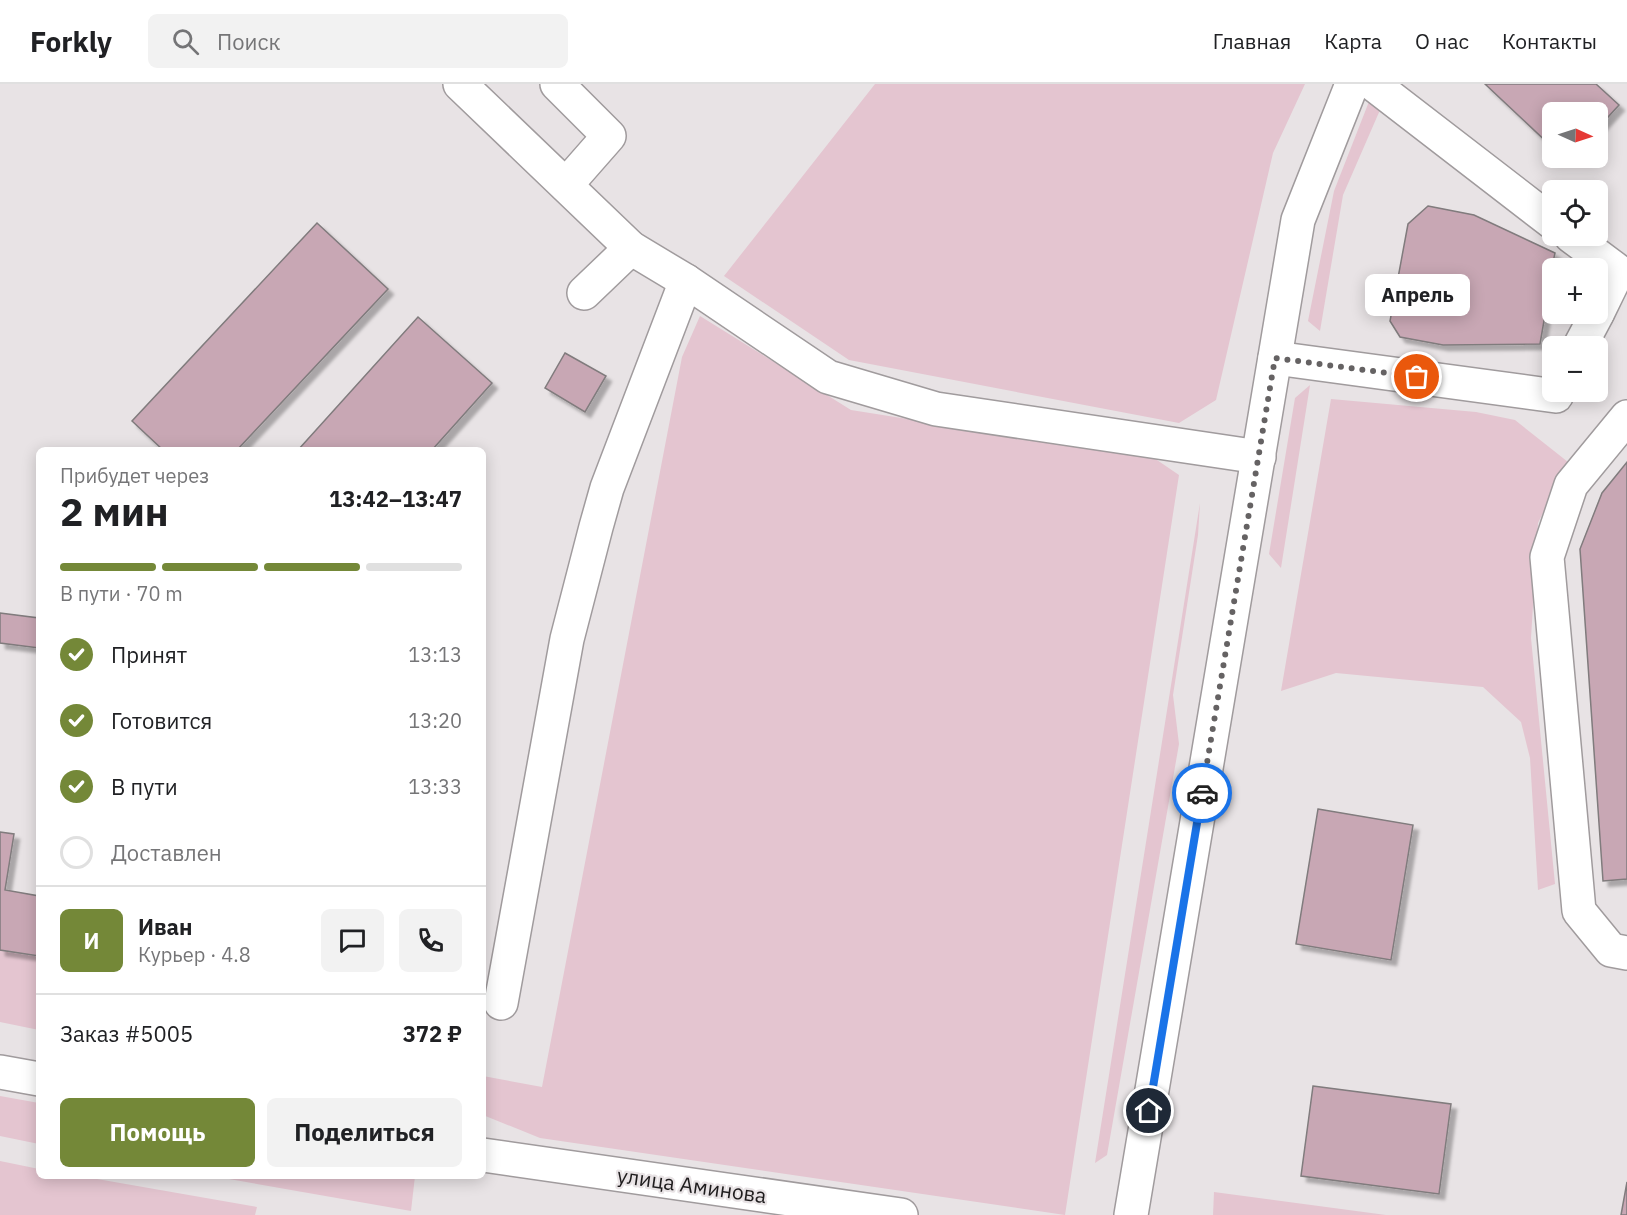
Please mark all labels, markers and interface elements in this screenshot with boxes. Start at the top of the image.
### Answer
search box [148,14,568,68]
text: Forkly [30,23,112,60]
icon: search [169,25,202,58]
text: Поиск [217,27,281,56]
text: Главная [1213,27,1291,55]
text: Карта [1324,27,1382,55]
text: О нас [1415,27,1469,55]
text: Контакты [1502,27,1597,55]
north arrow [1542,102,1608,168]
map controls [1542,102,1608,402]
button: locate [1542,180,1608,246]
button: + [1542,258,1608,324]
callout: Апрель [1364,275,1470,317]
text: Апрель [1381,281,1454,308]
button: − [1542,336,1608,402]
pin [1391,351,1442,402]
icon: bag [1400,360,1433,393]
text: Прибудет через [60,462,209,489]
text: 13:42–13:47 [329,484,462,513]
text: 2 мин [60,486,169,537]
text: В пути · 70 m [60,580,183,607]
icon: check [60,638,93,671]
text: Принят [111,640,187,669]
text: 13:13 [408,641,462,668]
icon: check [60,704,93,737]
text: Готовится [111,706,212,735]
text: 13:20 [408,707,462,734]
courier [1172,763,1232,823]
icon: check [60,770,93,803]
text: В пути [111,772,178,801]
text: 13:33 [408,773,462,800]
icon: car [1186,777,1219,810]
text: Доставлен [111,838,222,867]
button: chat [321,909,384,972]
button: phone [399,909,462,972]
text: Иван [138,912,193,941]
text: И [84,926,99,955]
text: Курьер · 4.8 [138,941,251,968]
text: Заказ #5005 [60,1019,193,1048]
text: 372 ₽ [403,1019,462,1048]
pin [1123,1085,1174,1136]
icon: home [1132,1094,1165,1127]
button: Помощь [60,1098,255,1167]
button: Поделиться [267,1098,462,1167]
street label: улица Аминова [616,1161,768,1209]

